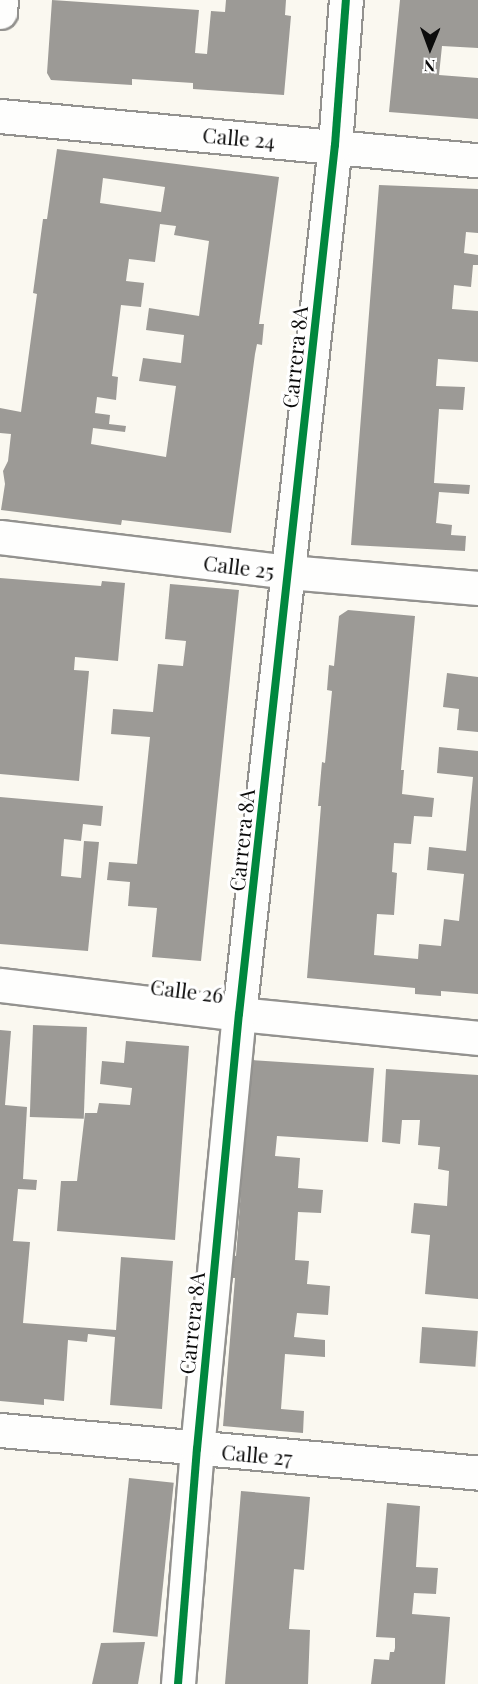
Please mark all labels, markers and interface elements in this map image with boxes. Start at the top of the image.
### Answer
north arrow [400,18,460,78]
text: N [424,56,436,77]
street label: Calle 24 [202,121,276,153]
street label: Carrera 8A [276,304,312,410]
street label: Calle 25 [202,549,276,583]
street label: Carrera 8A [223,787,259,893]
street label: Calle 26 [149,973,225,1007]
street label: Carrera 8A [173,1270,209,1376]
street label: Calle 27 [220,1438,294,1470]

